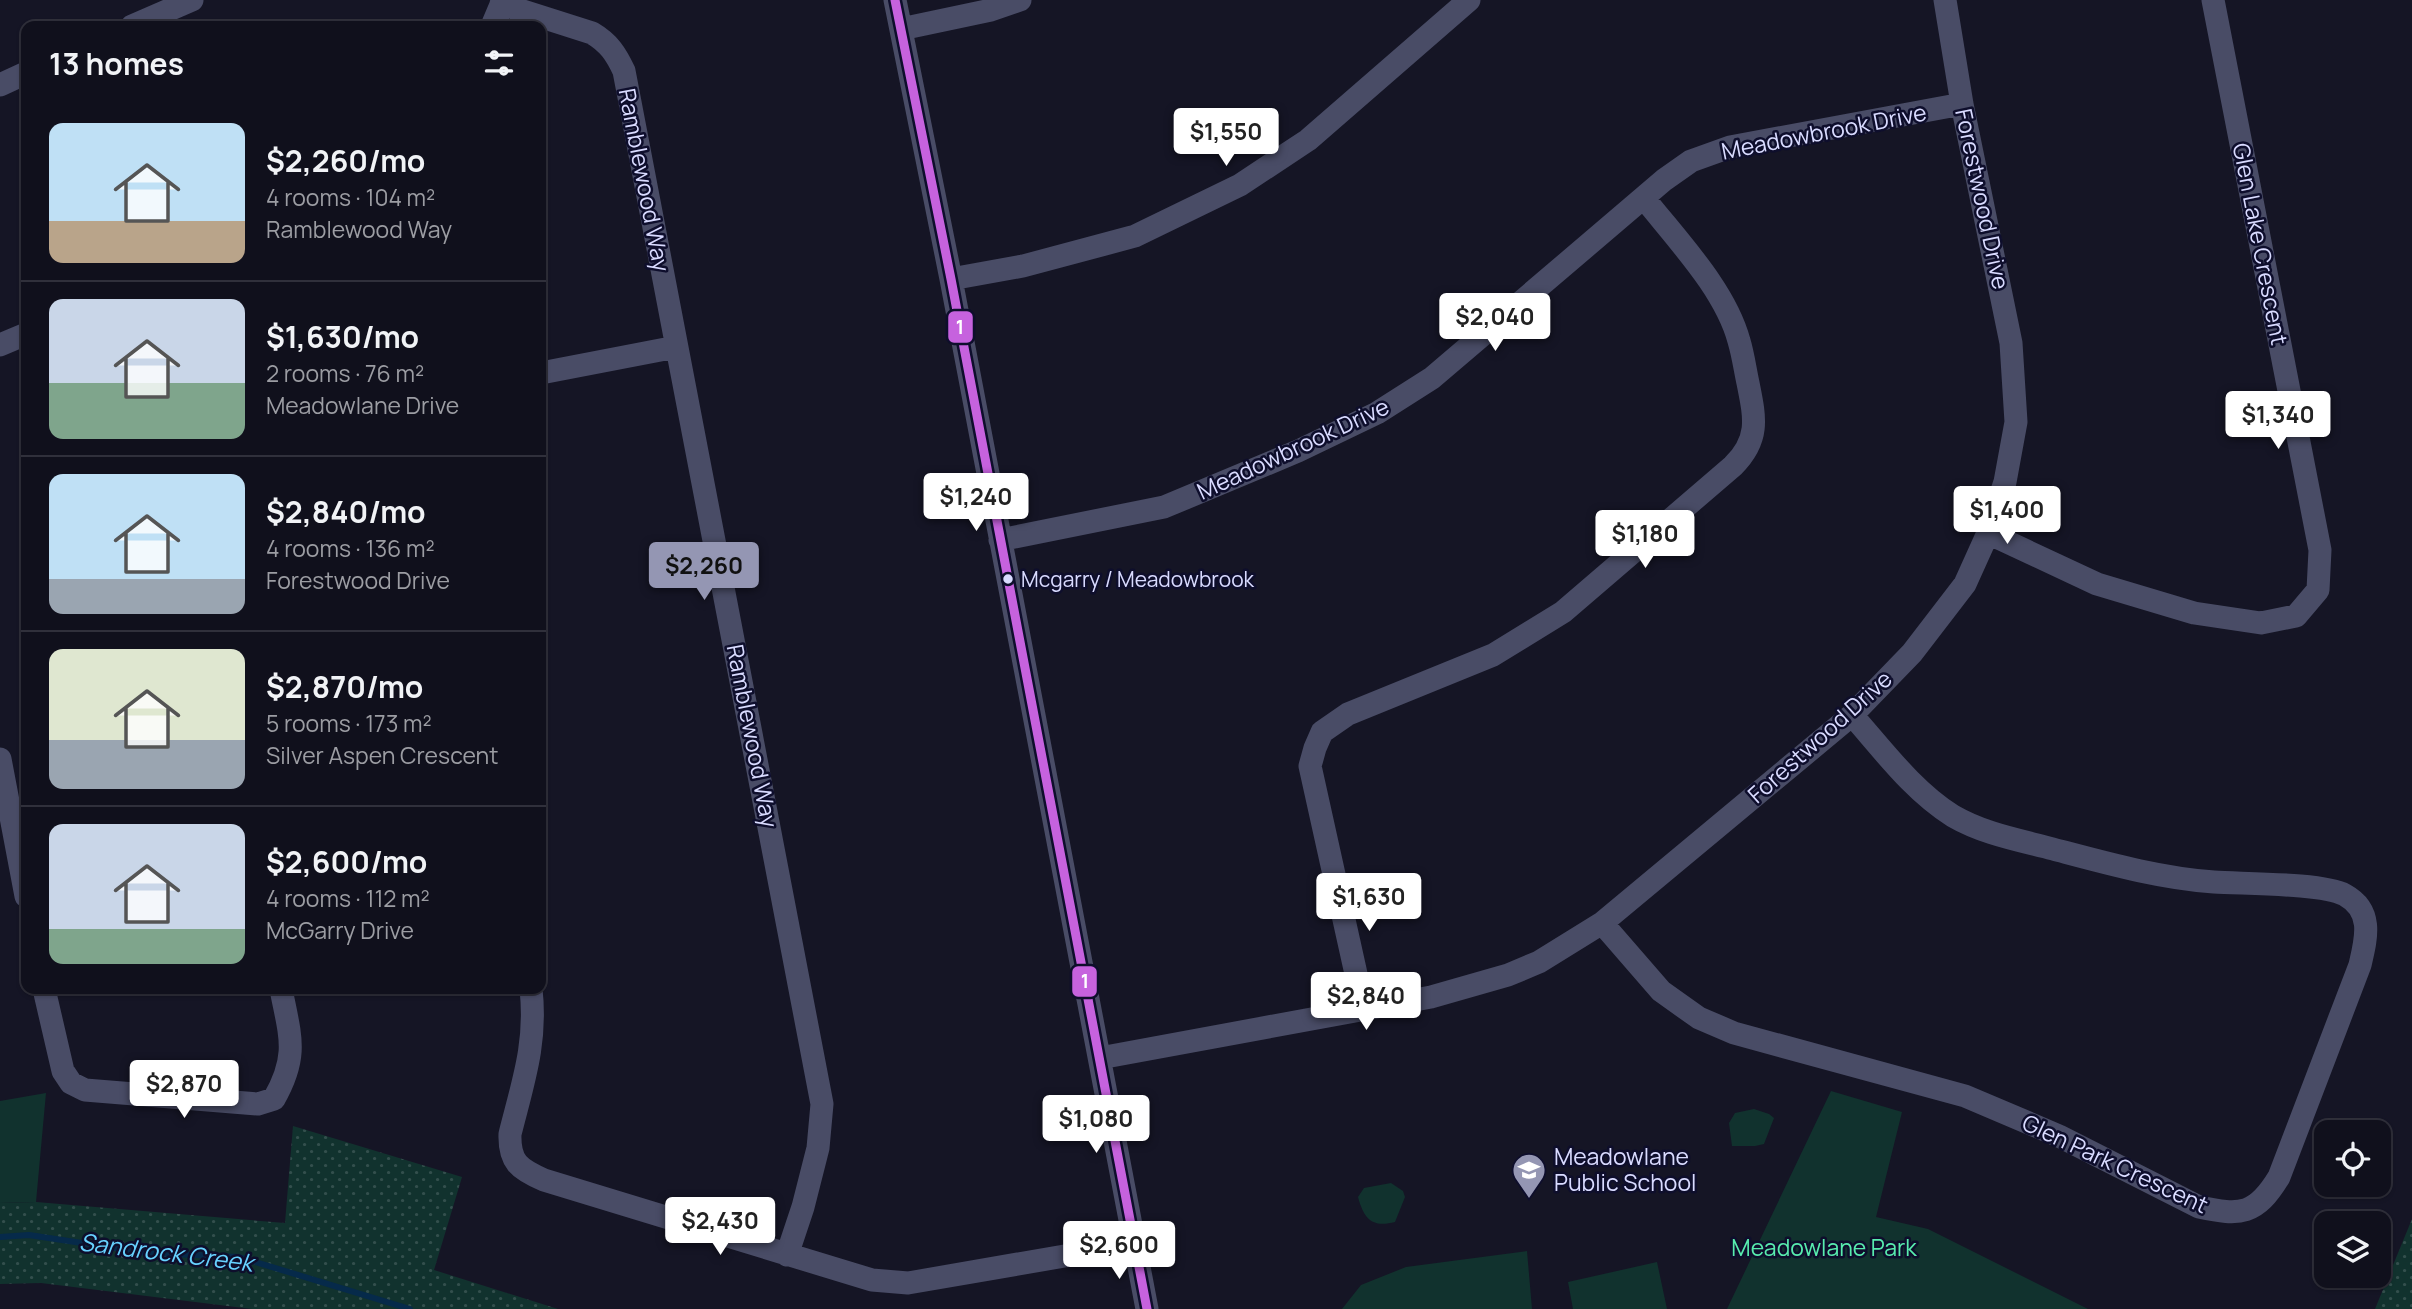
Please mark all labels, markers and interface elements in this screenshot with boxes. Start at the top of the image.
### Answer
text: 13 homes [49,43,184,84]
icon: filters [480,44,518,82]
street label: Ramblewood Way [612,85,678,274]
street label: Meadowbrook Drive [1718,95,1929,167]
street label: Forestwood Drive [1948,105,2018,292]
pin: $1,550 [1169,108,1283,168]
text: $1,550 [1190,115,1262,147]
text: $2,260/mo [266,140,425,181]
street label: Glen Lake Crescent [2226,140,2296,348]
icon: home [105,151,189,235]
text: 4 rooms · 104 m² [266,181,435,213]
text: Ramblewood Way [266,213,452,245]
pin: $2,040 [1438,294,1552,353]
text: $2,040 [1455,300,1535,332]
line badge: 1 [947,310,974,344]
text: 1 [956,314,964,340]
text: $1,630/mo [266,316,419,357]
icon: home [105,327,189,411]
text: 2 rooms · 76 m² [266,357,424,389]
text: Meadowlane Drive [266,389,459,421]
street label: Meadowbrook Drive [1191,390,1394,507]
pin: $1,340 [2221,392,2335,451]
text: $1,340 [2241,398,2315,430]
pin: $1,240 [919,474,1033,533]
text: $1,240 [940,480,1012,512]
pin: $1,400 [1950,486,2064,546]
text: $2,840/mo [266,491,426,532]
text: $1,400 [1970,493,2044,525]
icon: home [105,502,189,586]
pin: $1,180 [1588,510,1702,570]
text: $1,180 [1611,517,1679,549]
text: 4 rooms · 136 m² [266,532,435,564]
pin: $2,260 [647,542,761,602]
text: $2,260 [665,549,743,581]
text: Forestwood Drive [266,564,450,596]
place label: Mcgarry / Meadowbrook [1021,565,1255,593]
marker: Mcgarry / Meadowbrook [1001,572,1015,586]
street label: Ramblewood Way [720,641,786,830]
street label: Forestwood Drive [1740,663,1898,810]
text: $2,870/mo [266,666,423,707]
icon: home [105,677,189,761]
text: 5 rooms · 173 m² [266,707,432,739]
text: Silver Aspen Crescent [266,739,499,771]
text: $2,600/mo [266,841,427,882]
icon: home [105,852,189,936]
pin: $1,630 [1312,874,1426,933]
text: $1,630 [1332,880,1406,912]
text: 4 rooms · 112 m² [266,882,430,914]
text: McGarry Drive [266,914,414,946]
line badge: 1 [1071,965,1098,998]
text: 1 [1081,968,1089,994]
pin: $2,840 [1309,972,1423,1032]
text: $2,840 [1327,979,1405,1011]
pin: $2,870 [127,1060,241,1120]
text: $2,870 [146,1067,222,1099]
pin: $1,080 [1039,1096,1153,1155]
text: $1,080 [1059,1102,1133,1134]
street label: Glen Park Crescent [2017,1106,2214,1220]
map controls [2314,1120,2391,1288]
button: locate [2314,1120,2391,1197]
place label: Meadowlane Public School [1554,1140,1696,1198]
school or university icon: Meadowlane Public School [1510,1151,1548,1200]
pin: $2,430 [663,1198,777,1257]
text: $2,430 [681,1204,759,1236]
button: layers [2314,1211,2391,1288]
pin: $2,600 [1062,1222,1176,1281]
water label: Sandrock Creek [77,1224,258,1279]
text: $2,600 [1079,1228,1159,1260]
park label: Meadowlane Park [1731,1231,1917,1263]

